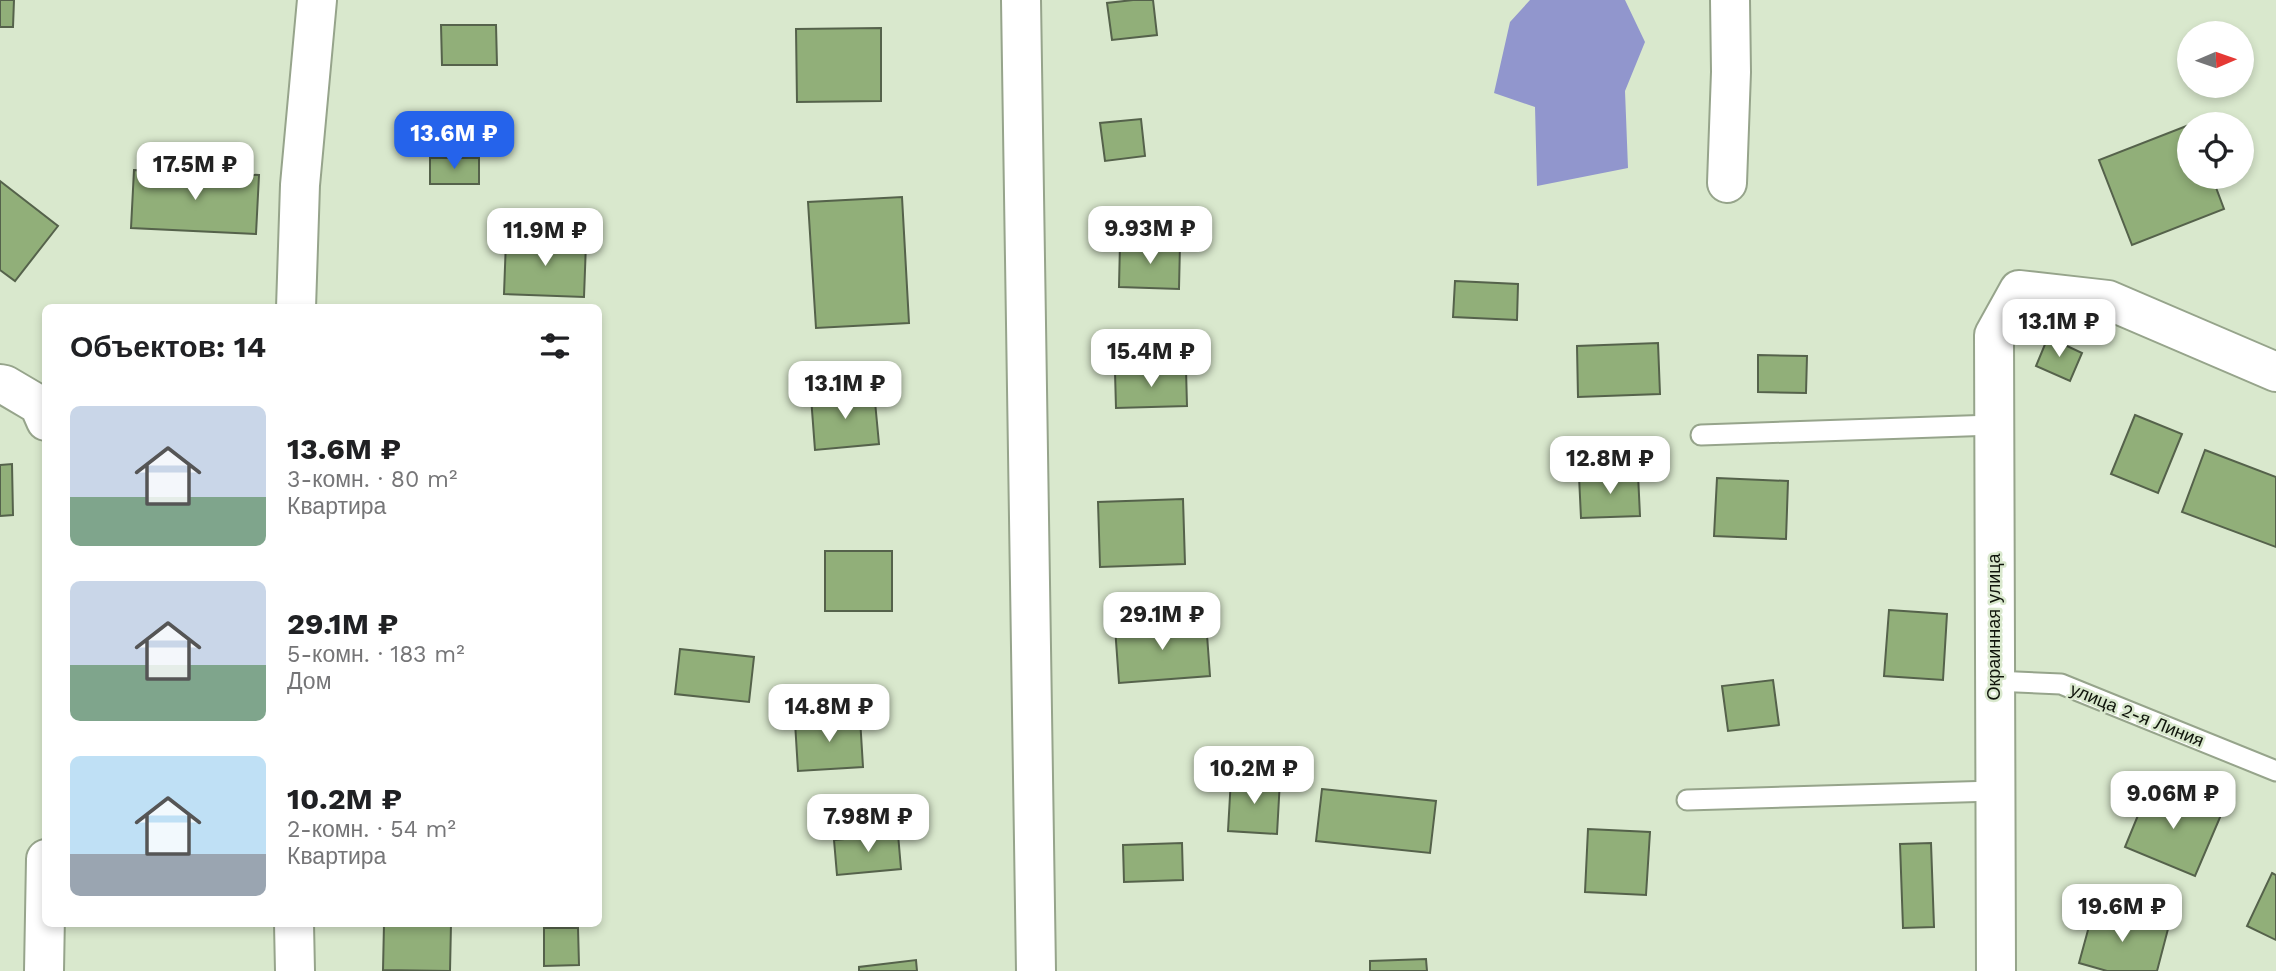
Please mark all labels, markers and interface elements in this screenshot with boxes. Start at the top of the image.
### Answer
north arrow [2177,21,2254,98]
map controls [2177,21,2254,189]
pin: 13.6M ₽ [389,111,519,171]
button: locate [2177,112,2254,189]
text: 13.6M ₽ [410,120,498,147]
pin: 17.5M ₽ [130,142,260,202]
text: 17.5M ₽ [153,151,237,178]
pin: 9.93M ₽ [1085,206,1215,266]
pin: 11.9M ₽ [480,208,610,268]
text: 9.93M ₽ [1104,215,1196,242]
text: 11.9M ₽ [503,217,587,244]
pin: 13.1M ₽ [1994,300,2124,359]
text: 13.1M ₽ [2018,308,2100,335]
icon: filters [536,327,574,365]
text: Объектов: 14 [70,329,266,364]
pin: 15.4M ₽ [1086,330,1216,389]
text: 15.4M ₽ [1107,338,1195,365]
pin: 13.1M ₽ [780,362,910,421]
text: 13.1M ₽ [804,370,886,397]
text: 13.6M ₽ [287,431,401,466]
icon: home [126,434,210,518]
pin: 12.8M ₽ [1545,436,1675,496]
text: 12.8M ₽ [1566,445,1654,472]
text: 3-комн. · 80 m² [287,466,457,493]
text: Квартира [287,493,386,520]
street label: Окраинная улица [1983,552,2004,701]
pin: 29.1M ₽ [1097,592,1227,652]
text: 29.1M ₽ [1119,601,1205,628]
text: 29.1M ₽ [287,606,398,641]
icon: home [126,609,210,693]
text: 5-комн. · 183 m² [287,641,465,668]
text: Дом [287,668,331,695]
street label: улица 2-я Линия [2067,678,2207,751]
pin: 14.8M ₽ [764,684,894,744]
text: 14.8M ₽ [784,693,874,720]
pin: 10.2M ₽ [1189,746,1319,806]
text: 10.2M ₽ [1210,755,1298,782]
pin: 9.06M ₽ [2108,772,2238,831]
text: 9.06M ₽ [2127,780,2219,807]
text: 10.2M ₽ [287,781,402,816]
icon: home [126,784,210,868]
pin: 7.98M ₽ [803,794,933,854]
text: 7.98M ₽ [823,803,913,830]
text: 2-комн. · 54 m² [287,816,456,843]
text: Квартира [287,843,386,870]
pin: 19.6M ₽ [2057,884,2187,944]
text: 19.6M ₽ [2078,893,2166,920]

